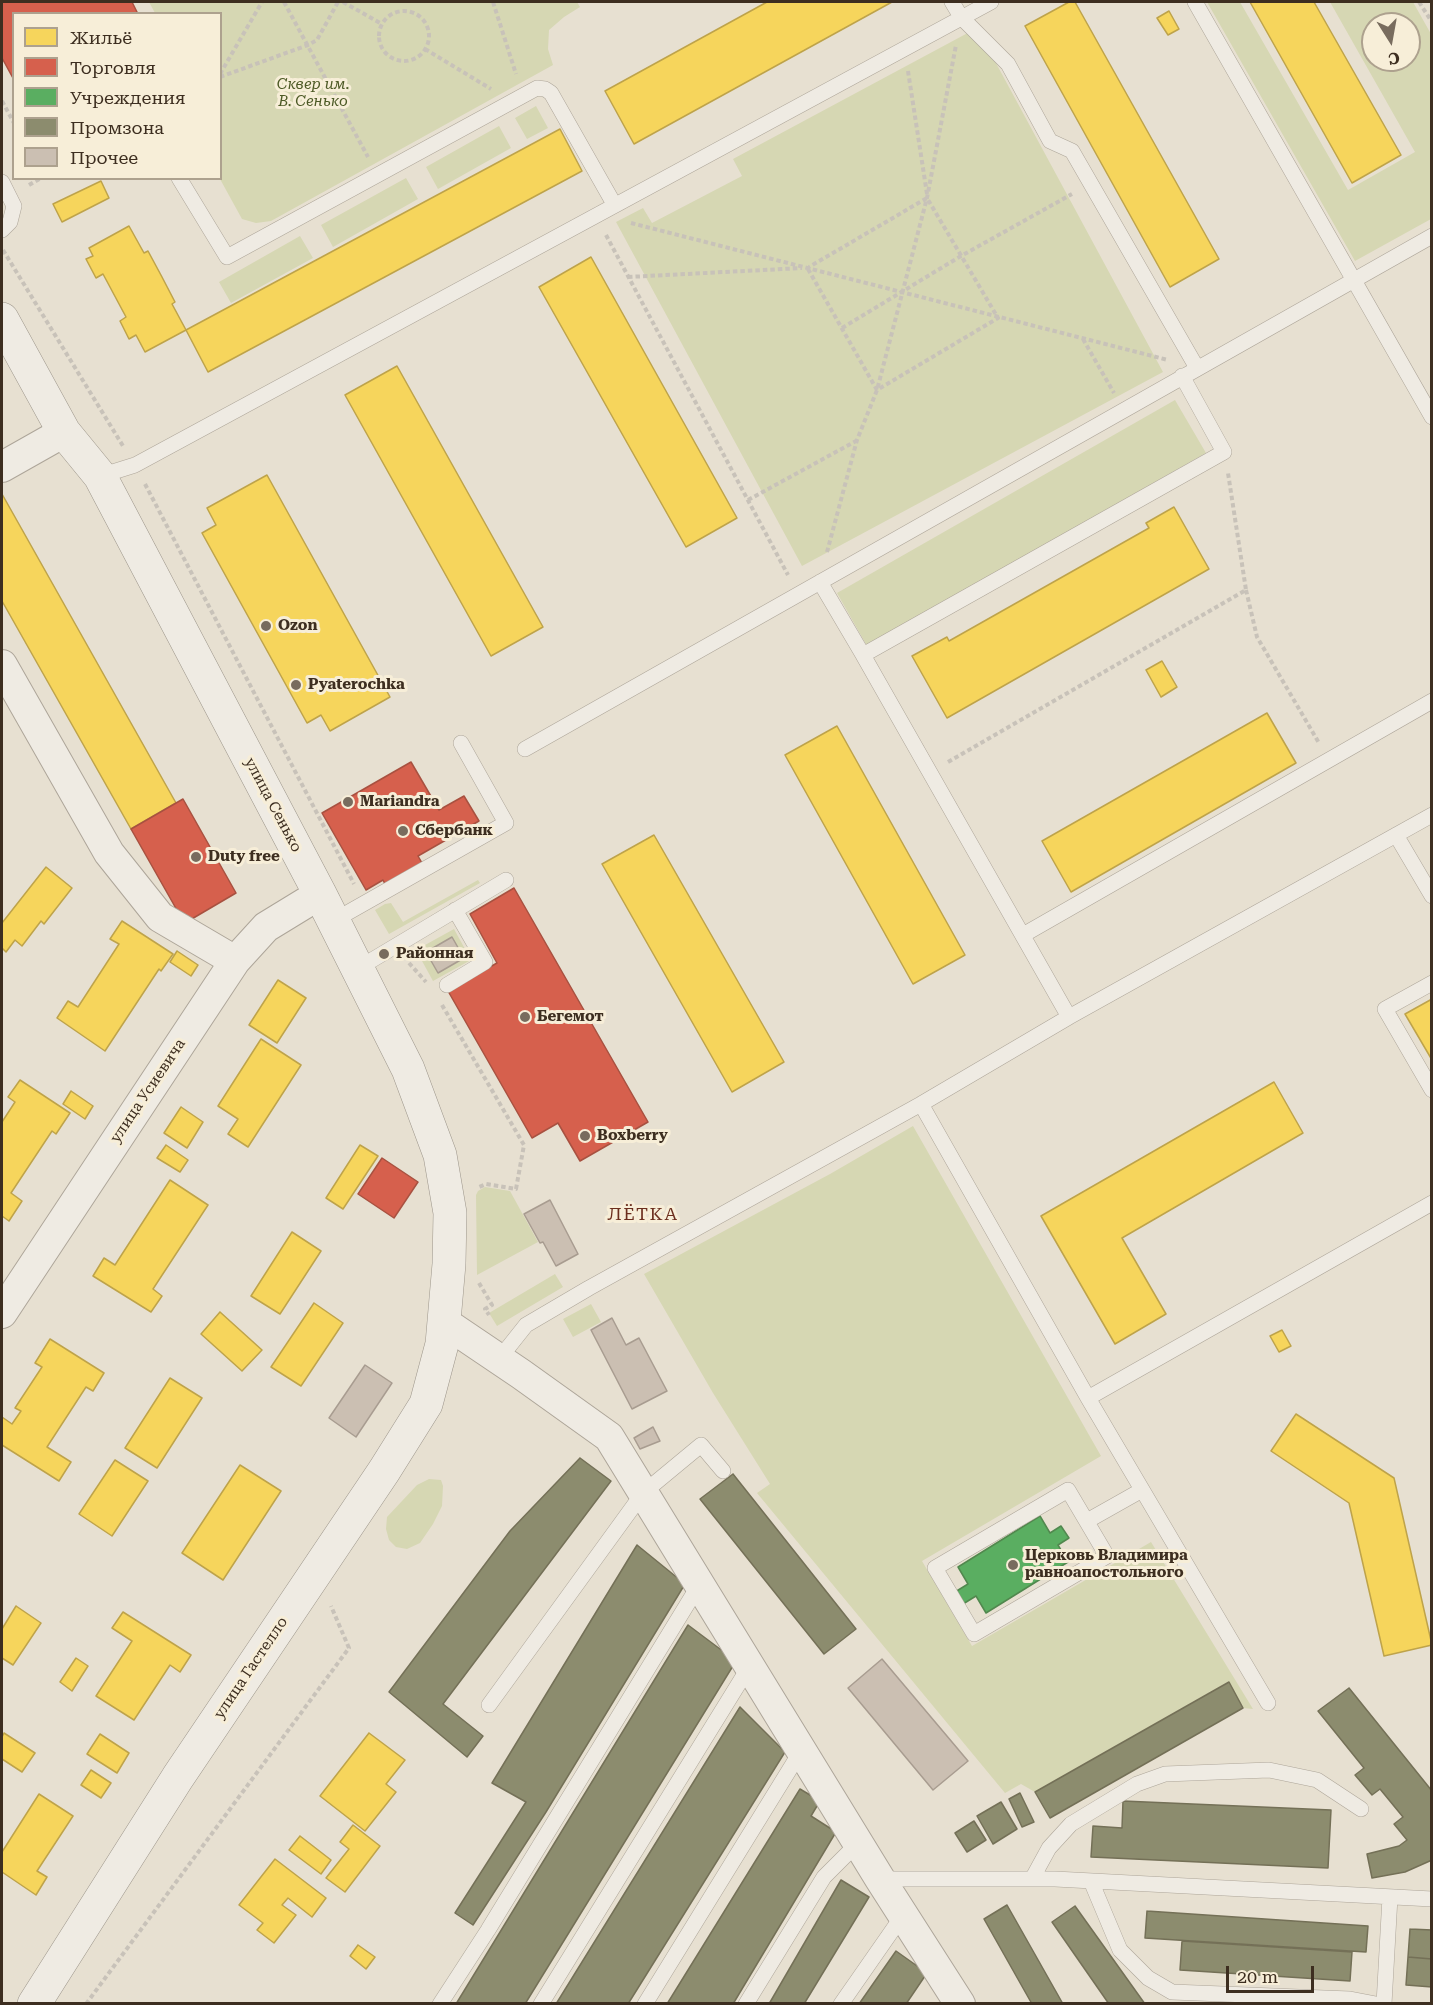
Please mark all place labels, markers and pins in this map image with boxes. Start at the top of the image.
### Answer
place label: Ozon [278,617,318,635]
marker: Ozon [259,619,273,633]
place label: Pyaterochka [308,676,405,694]
marker: Pyaterochka [289,678,303,692]
place label: Mariandra [360,793,439,811]
marker: Mariandra [341,795,355,809]
place label: Сбербанк [415,822,493,840]
marker: Сбербанк [396,824,410,838]
place label: Duty free [208,848,280,866]
marker: Duty free [189,850,203,864]
place label: Районная [396,945,473,963]
marker: Районная [377,947,391,961]
place label: Бегемот [537,1008,603,1026]
marker: Бегемот [518,1010,532,1024]
place label: Boxberry [597,1127,668,1145]
marker: Boxberry [578,1129,592,1143]
place label: Церковь Владимира равноапостольного [1025,1547,1188,1582]
marker: Церковь Владимира равноапостольного [1006,1558,1020,1572]

